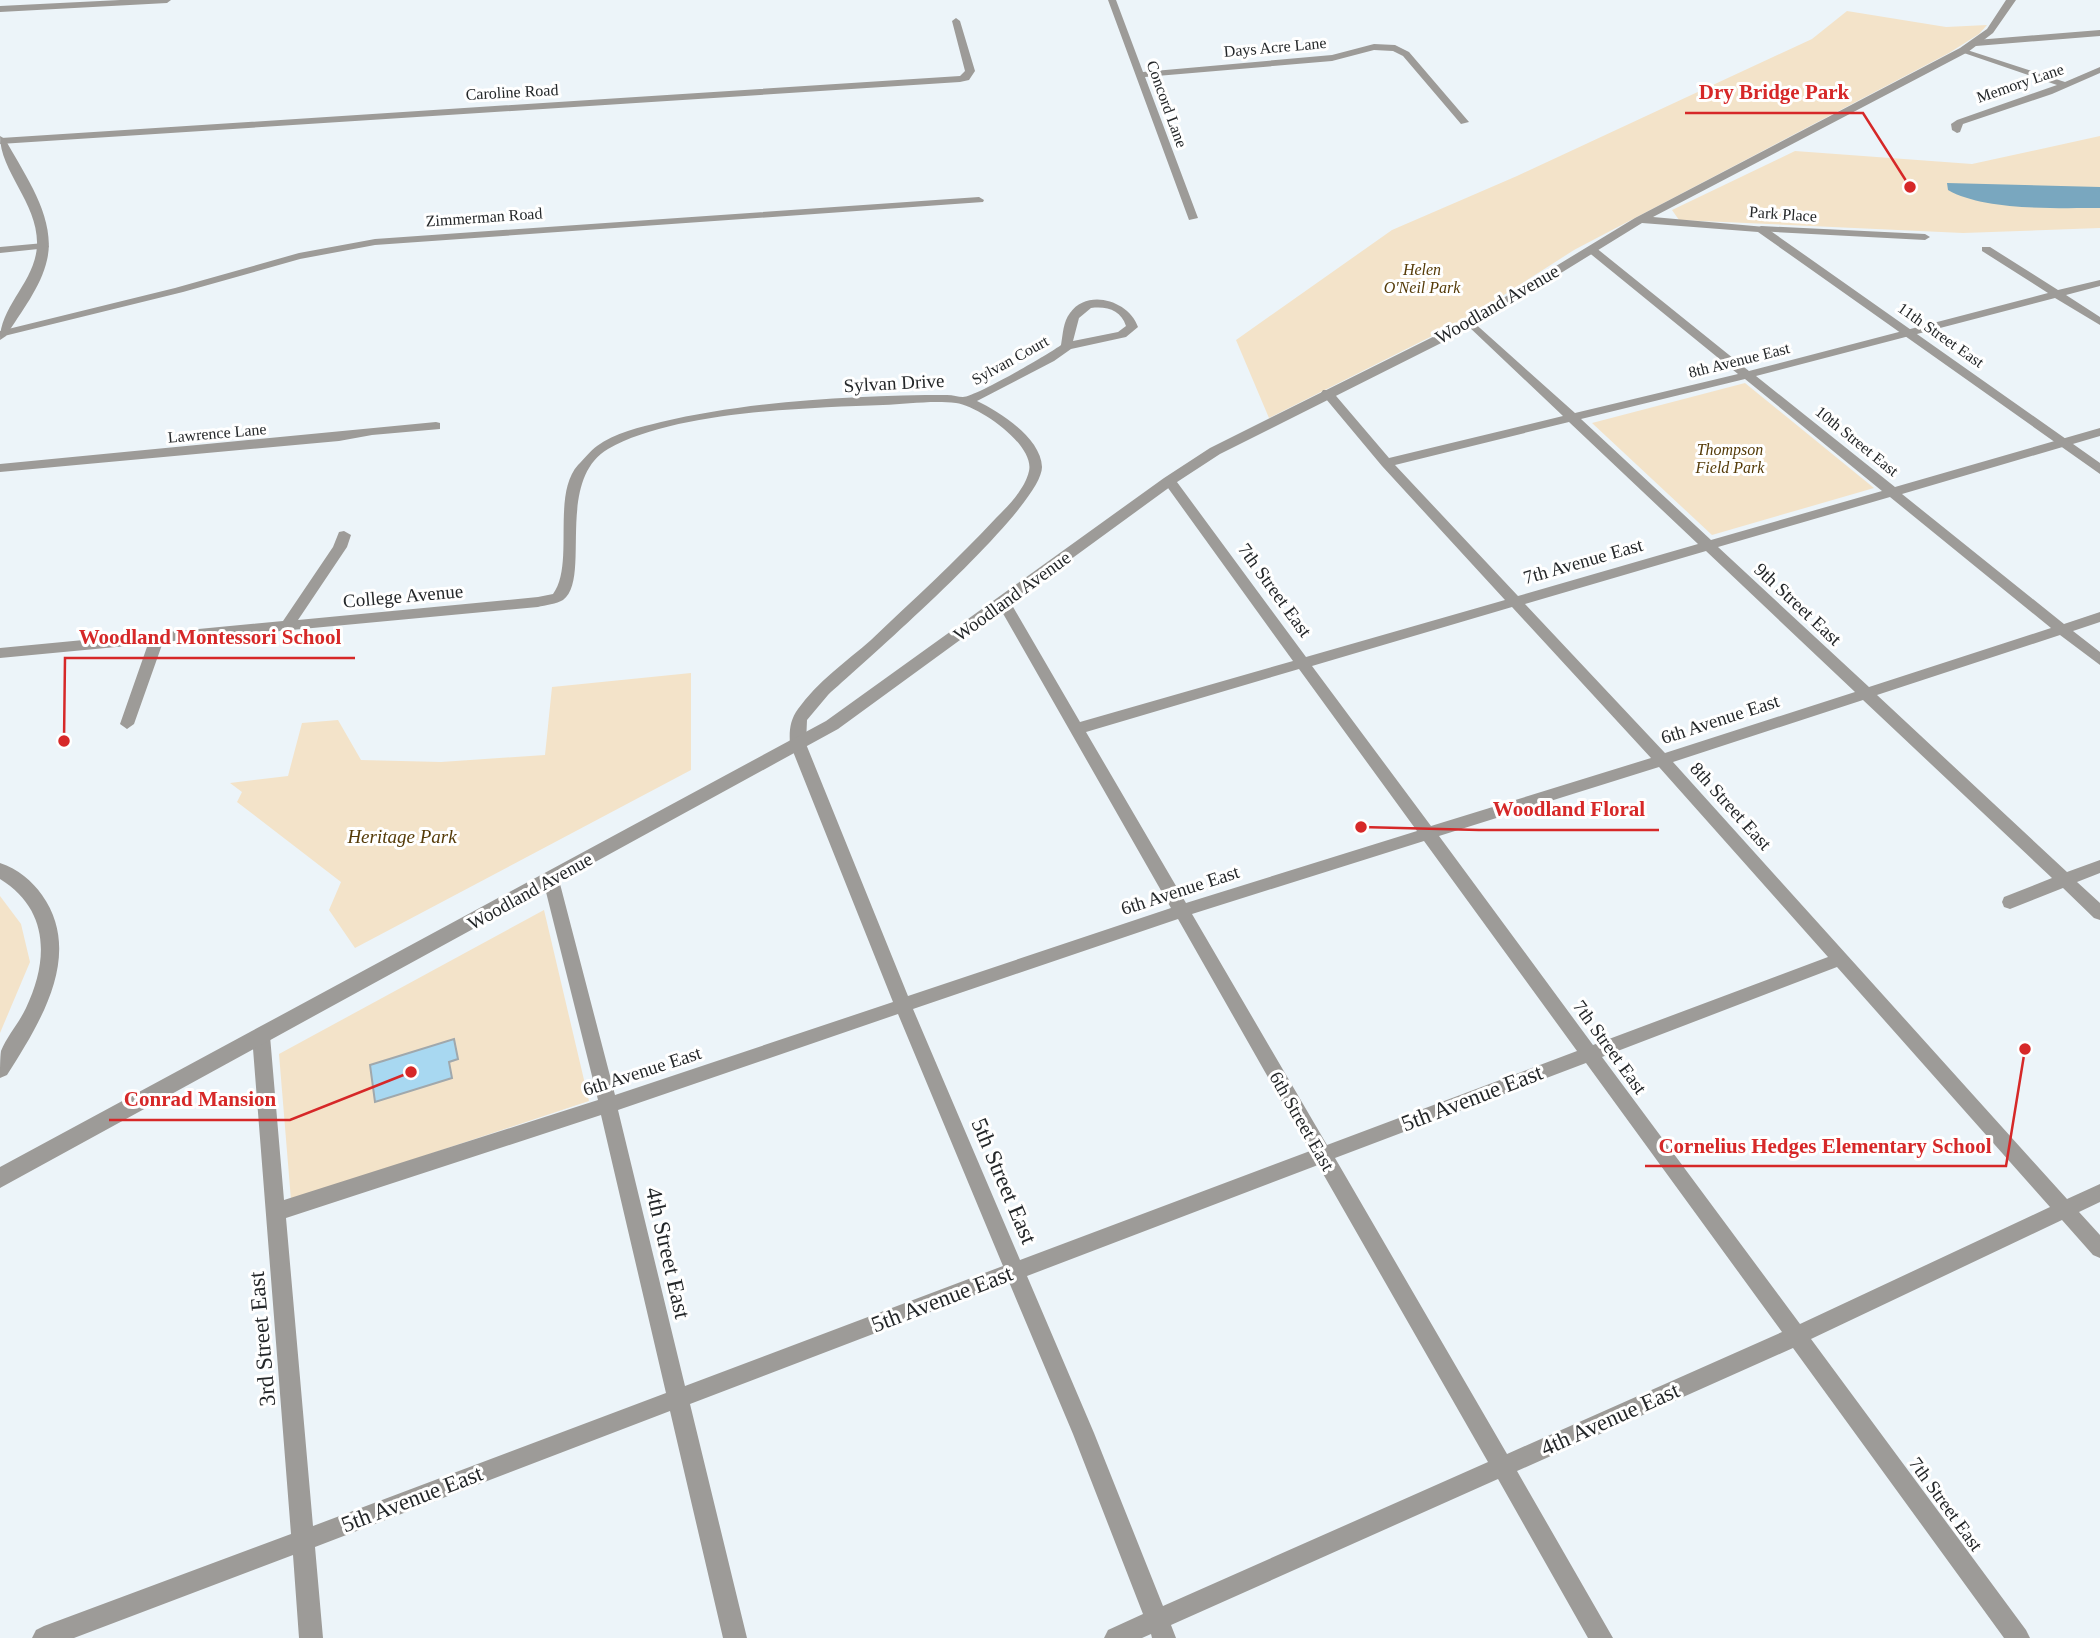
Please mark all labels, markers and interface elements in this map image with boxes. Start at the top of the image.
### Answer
street label: Days Acre Lane [1223,34,1327,61]
street label: Concord Lane [1143,58,1191,150]
street label: Memory Lane [1974,60,2066,107]
callout: Dry Bridge Park [1685,71,1863,113]
text: Dry Bridge Park [1699,80,1850,104]
street label: Caroline Road [465,81,559,103]
street label: Park Place [1748,203,1818,225]
street label: Zimmerman Road [425,204,543,230]
street label: Woodland Avenue [1432,260,1562,348]
park label: Helen O'Neil Park [1384,261,1461,296]
street label: 11th Street East [1895,299,1988,371]
street label: Sylvan Court [969,332,1052,389]
street label: 8th Avenue East [1687,339,1792,381]
street label: Sylvan Drive [843,370,945,396]
street label: 10th Street East [1812,403,1902,480]
street label: Lawrence Lane [167,420,267,446]
park label: Thompson Field Park [1695,441,1765,476]
street label: 7th Avenue East [1521,534,1646,588]
street label: 7th Street East [1234,539,1316,642]
street label: Woodland Avenue [950,547,1074,645]
street label: 9th Street East [1750,559,1846,650]
street label: College Avenue [342,580,464,612]
callout: Woodland Montessori School [65,616,355,658]
text: Woodland Montessori School [79,625,341,649]
street label: 6th Avenue East [1658,690,1782,748]
street label: 8th Street East [1686,758,1776,855]
callout: Woodland Floral [1479,788,1659,830]
text: Woodland Floral [1493,797,1645,821]
park label: Heritage Park [346,826,457,847]
street label: Woodland Avenue [464,848,596,934]
street label: 6th Avenue East [1118,861,1242,919]
street label: 7th Street East [1569,996,1651,1099]
street label: 6th Avenue East [580,1042,704,1100]
street label: 5th Avenue East [1398,1059,1547,1136]
street label: 6th Street East [1265,1068,1339,1175]
callout: Conrad Mansion [109,1078,290,1120]
text: Conrad Mansion [124,1087,276,1111]
street label: 5th Street East [966,1114,1042,1248]
callout: Cornelius Hedges Elementary School [1645,1124,2006,1166]
text: Cornelius Hedges Elementary School [1658,1134,1992,1158]
street label: 4th Street East [641,1185,695,1322]
street label: 5th Avenue East [868,1260,1017,1337]
street label: 3rd Street East [244,1270,280,1408]
street label: 4th Avenue East [1537,1377,1684,1461]
street label: 7th Street East [1905,1453,1987,1556]
street label: 5th Avenue East [338,1460,487,1537]

